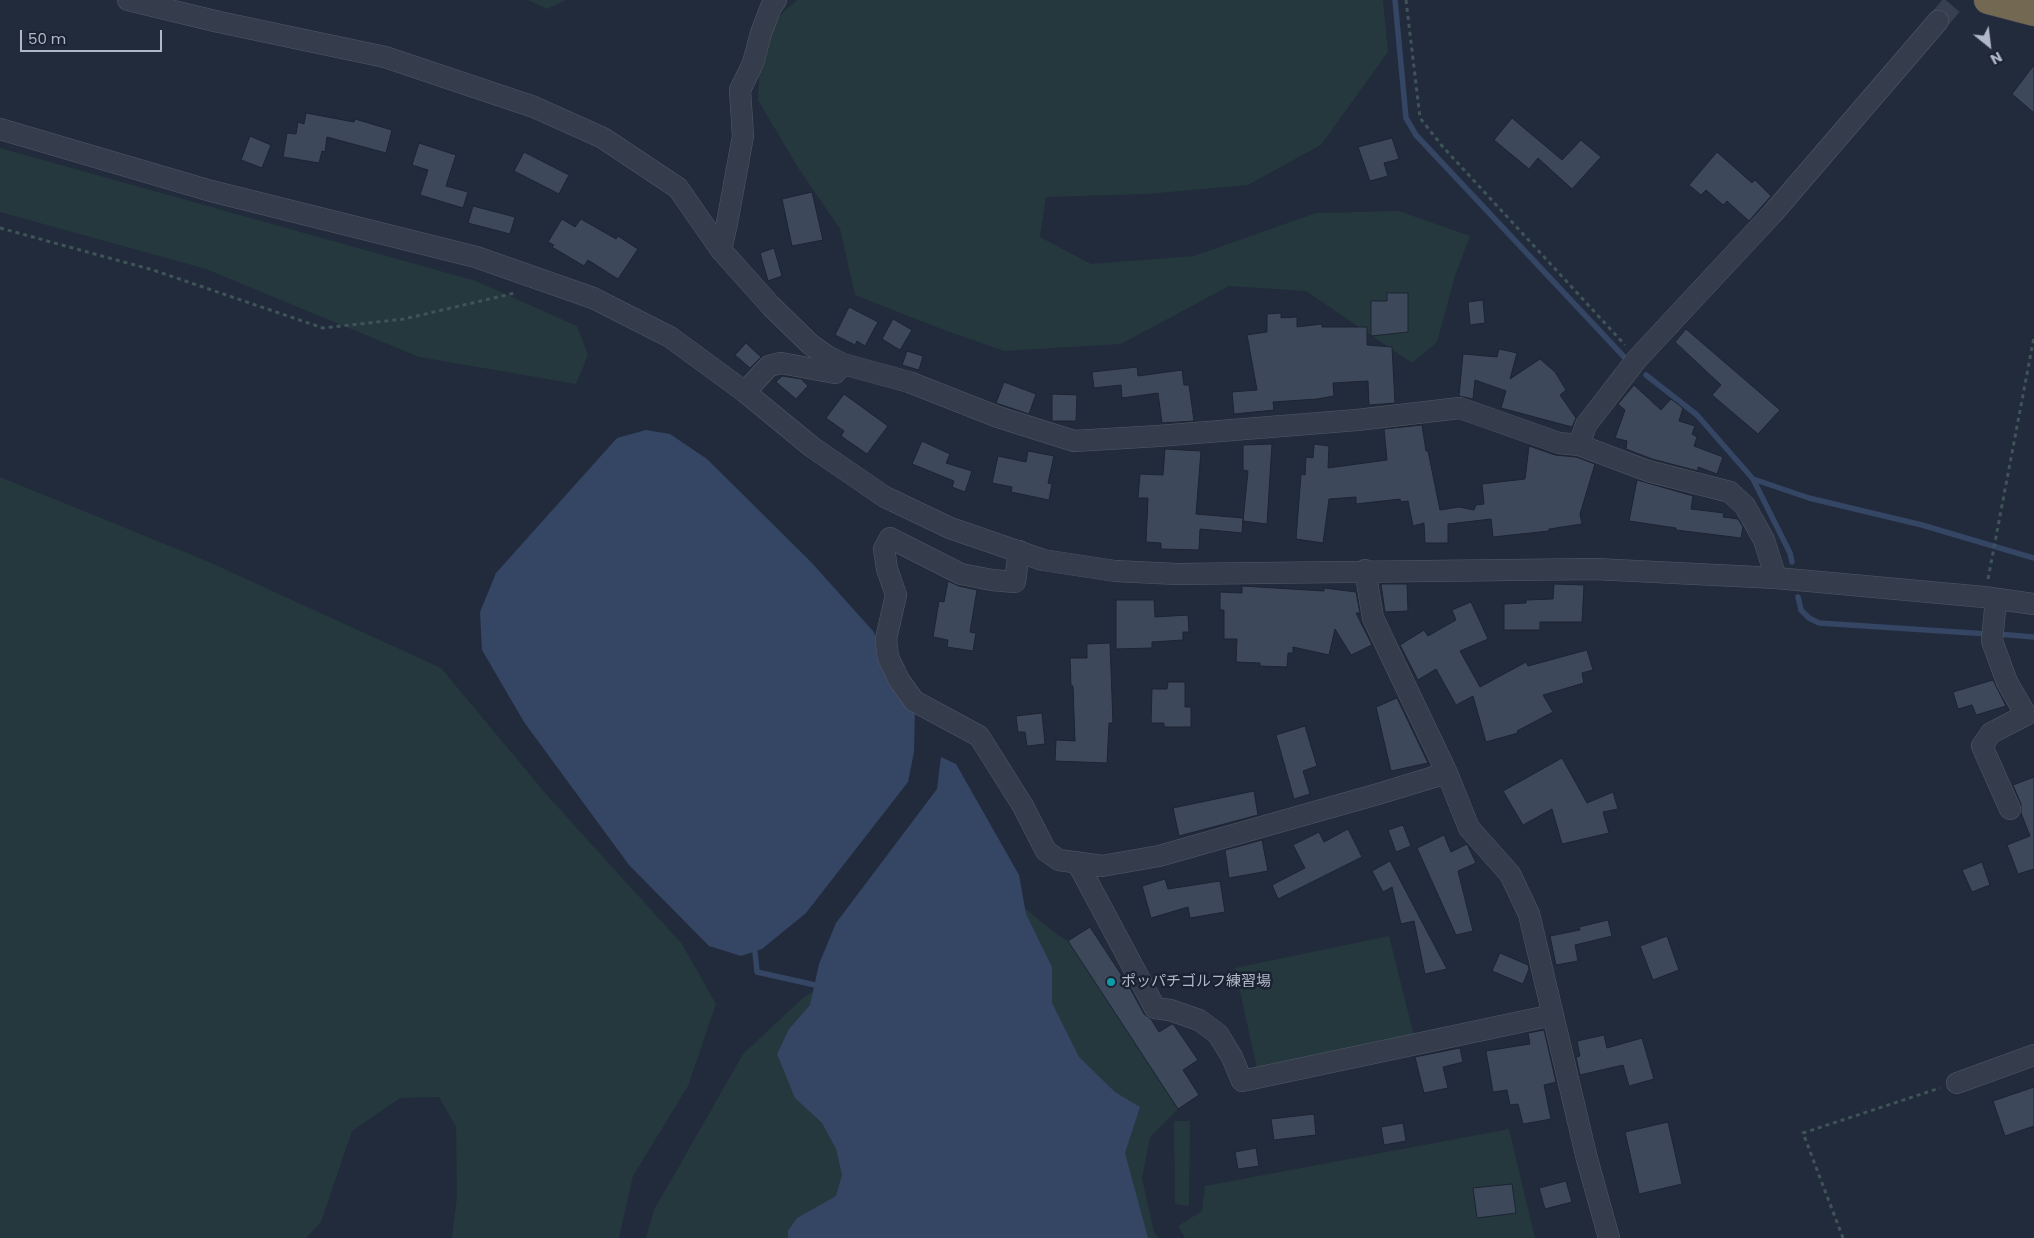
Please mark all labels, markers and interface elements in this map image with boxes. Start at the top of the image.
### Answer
scale bar [22,20,165,52]
north arrow [1964,20,2014,70]
text: 50 m [28,28,66,49]
text: N [1987,47,2006,69]
place label: ポッパチゴルフ練習場 [1121,973,1271,991]
marker: ポッパチゴルフ練習場 [1105,976,1117,988]

